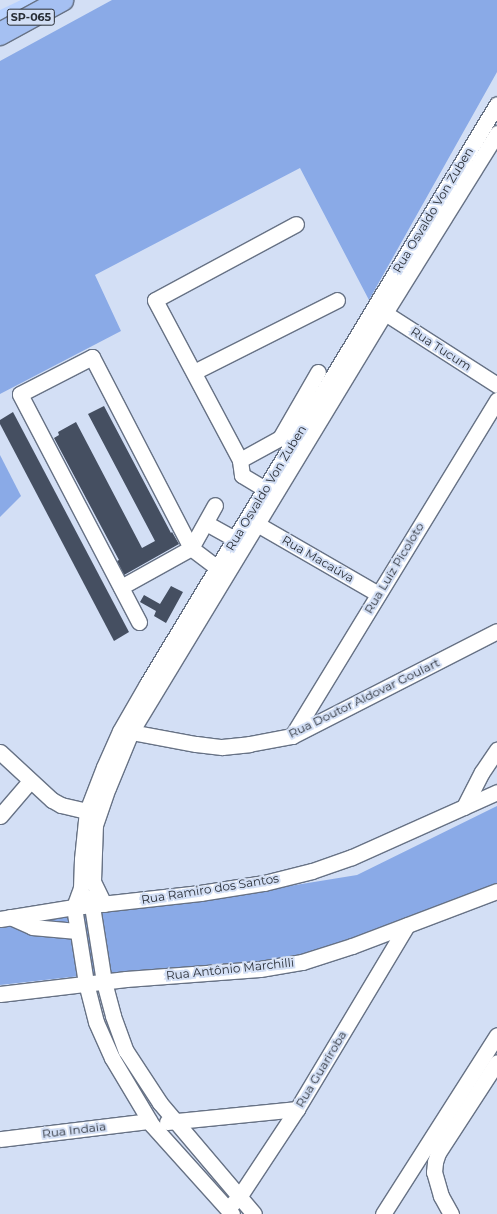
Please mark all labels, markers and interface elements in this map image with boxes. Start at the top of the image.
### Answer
road number: SP-065 [6,8,56,26]
street label: Rua Osvaldo Von Zuben [390,145,476,275]
street label: Rua Tucum [408,324,474,374]
street label: Rua Osvaldo Von Zuben [223,423,309,553]
street label: Rua Luíz Picoloto [361,520,427,616]
street label: Rua Macaúva [279,533,357,585]
street label: Rua Doutor Aldovar Goulart [286,655,442,741]
street label: Rua Ramiro dos Santos [140,871,280,907]
street label: Rua Antônio Marchilli [165,955,295,983]
street label: Rua Guariroba [293,1028,349,1110]
street label: Rua Indaia [41,1119,107,1141]

